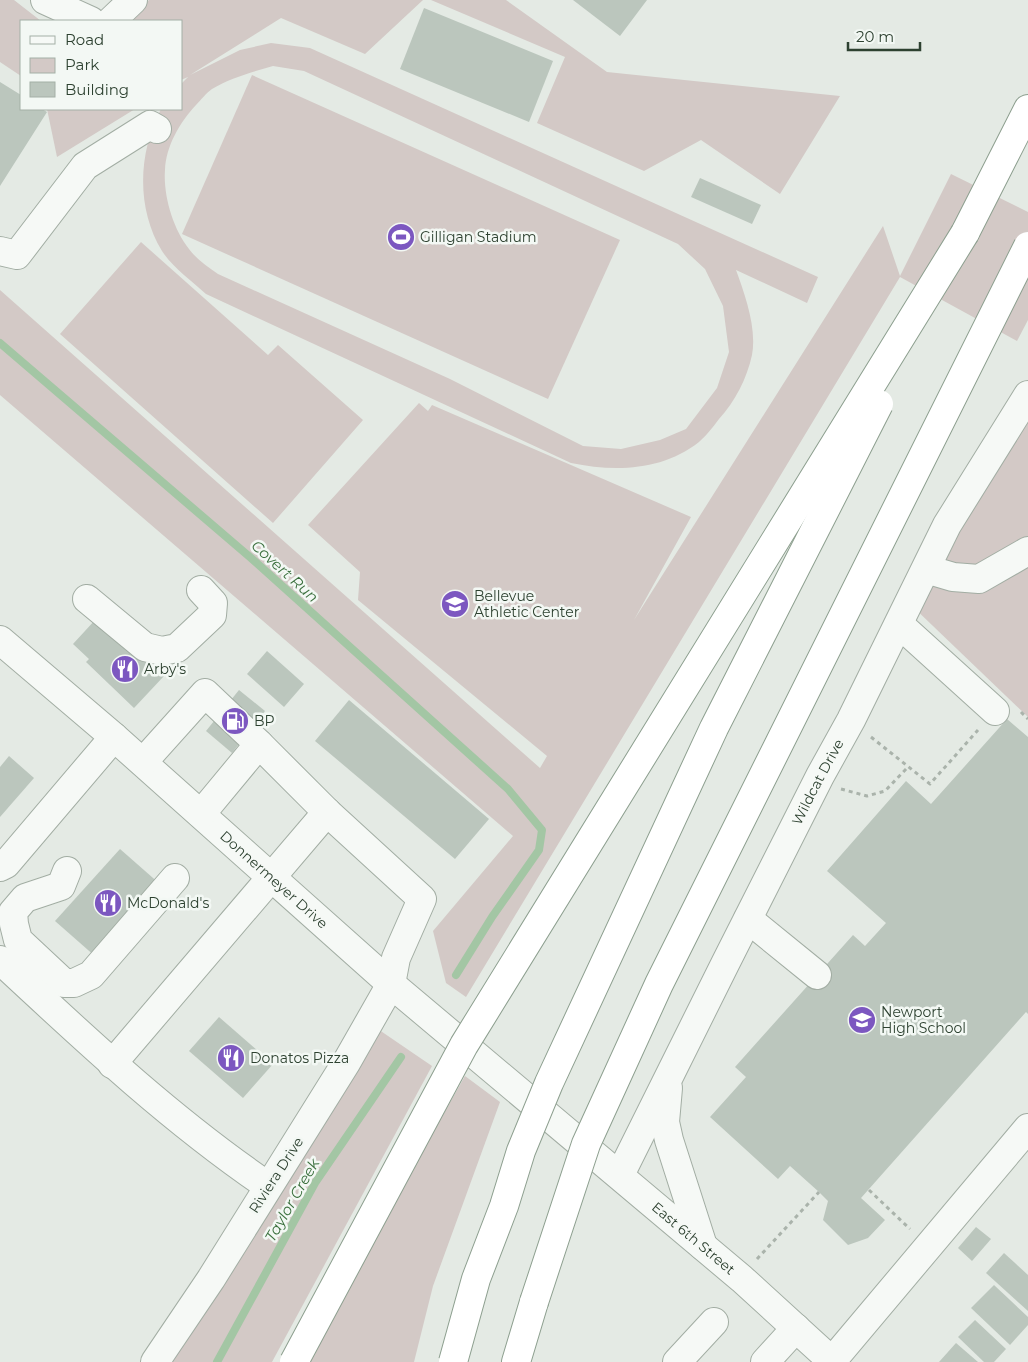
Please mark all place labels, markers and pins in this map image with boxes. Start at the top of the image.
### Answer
sports icon: Gilligan Stadium [386,222,416,252]
place label: Gilligan Stadium [420,228,537,246]
place label: Bellevue Athletic Center [474,587,580,621]
school or university icon: Bellevue Athletic Center [440,589,470,619]
restaurant icon: Arby's [110,654,140,684]
place label: Arby's [144,660,186,678]
fuel station icon: BP [220,706,250,736]
place label: BP [254,712,275,730]
restaurant icon: McDonald's [93,888,123,918]
place label: McDonald's [127,894,209,912]
place label: Newport High School [881,1003,966,1037]
school or university icon: Newport High School [847,1005,877,1035]
restaurant icon: Donatos Pizza [216,1043,246,1073]
place label: Donatos Pizza [250,1049,349,1067]

